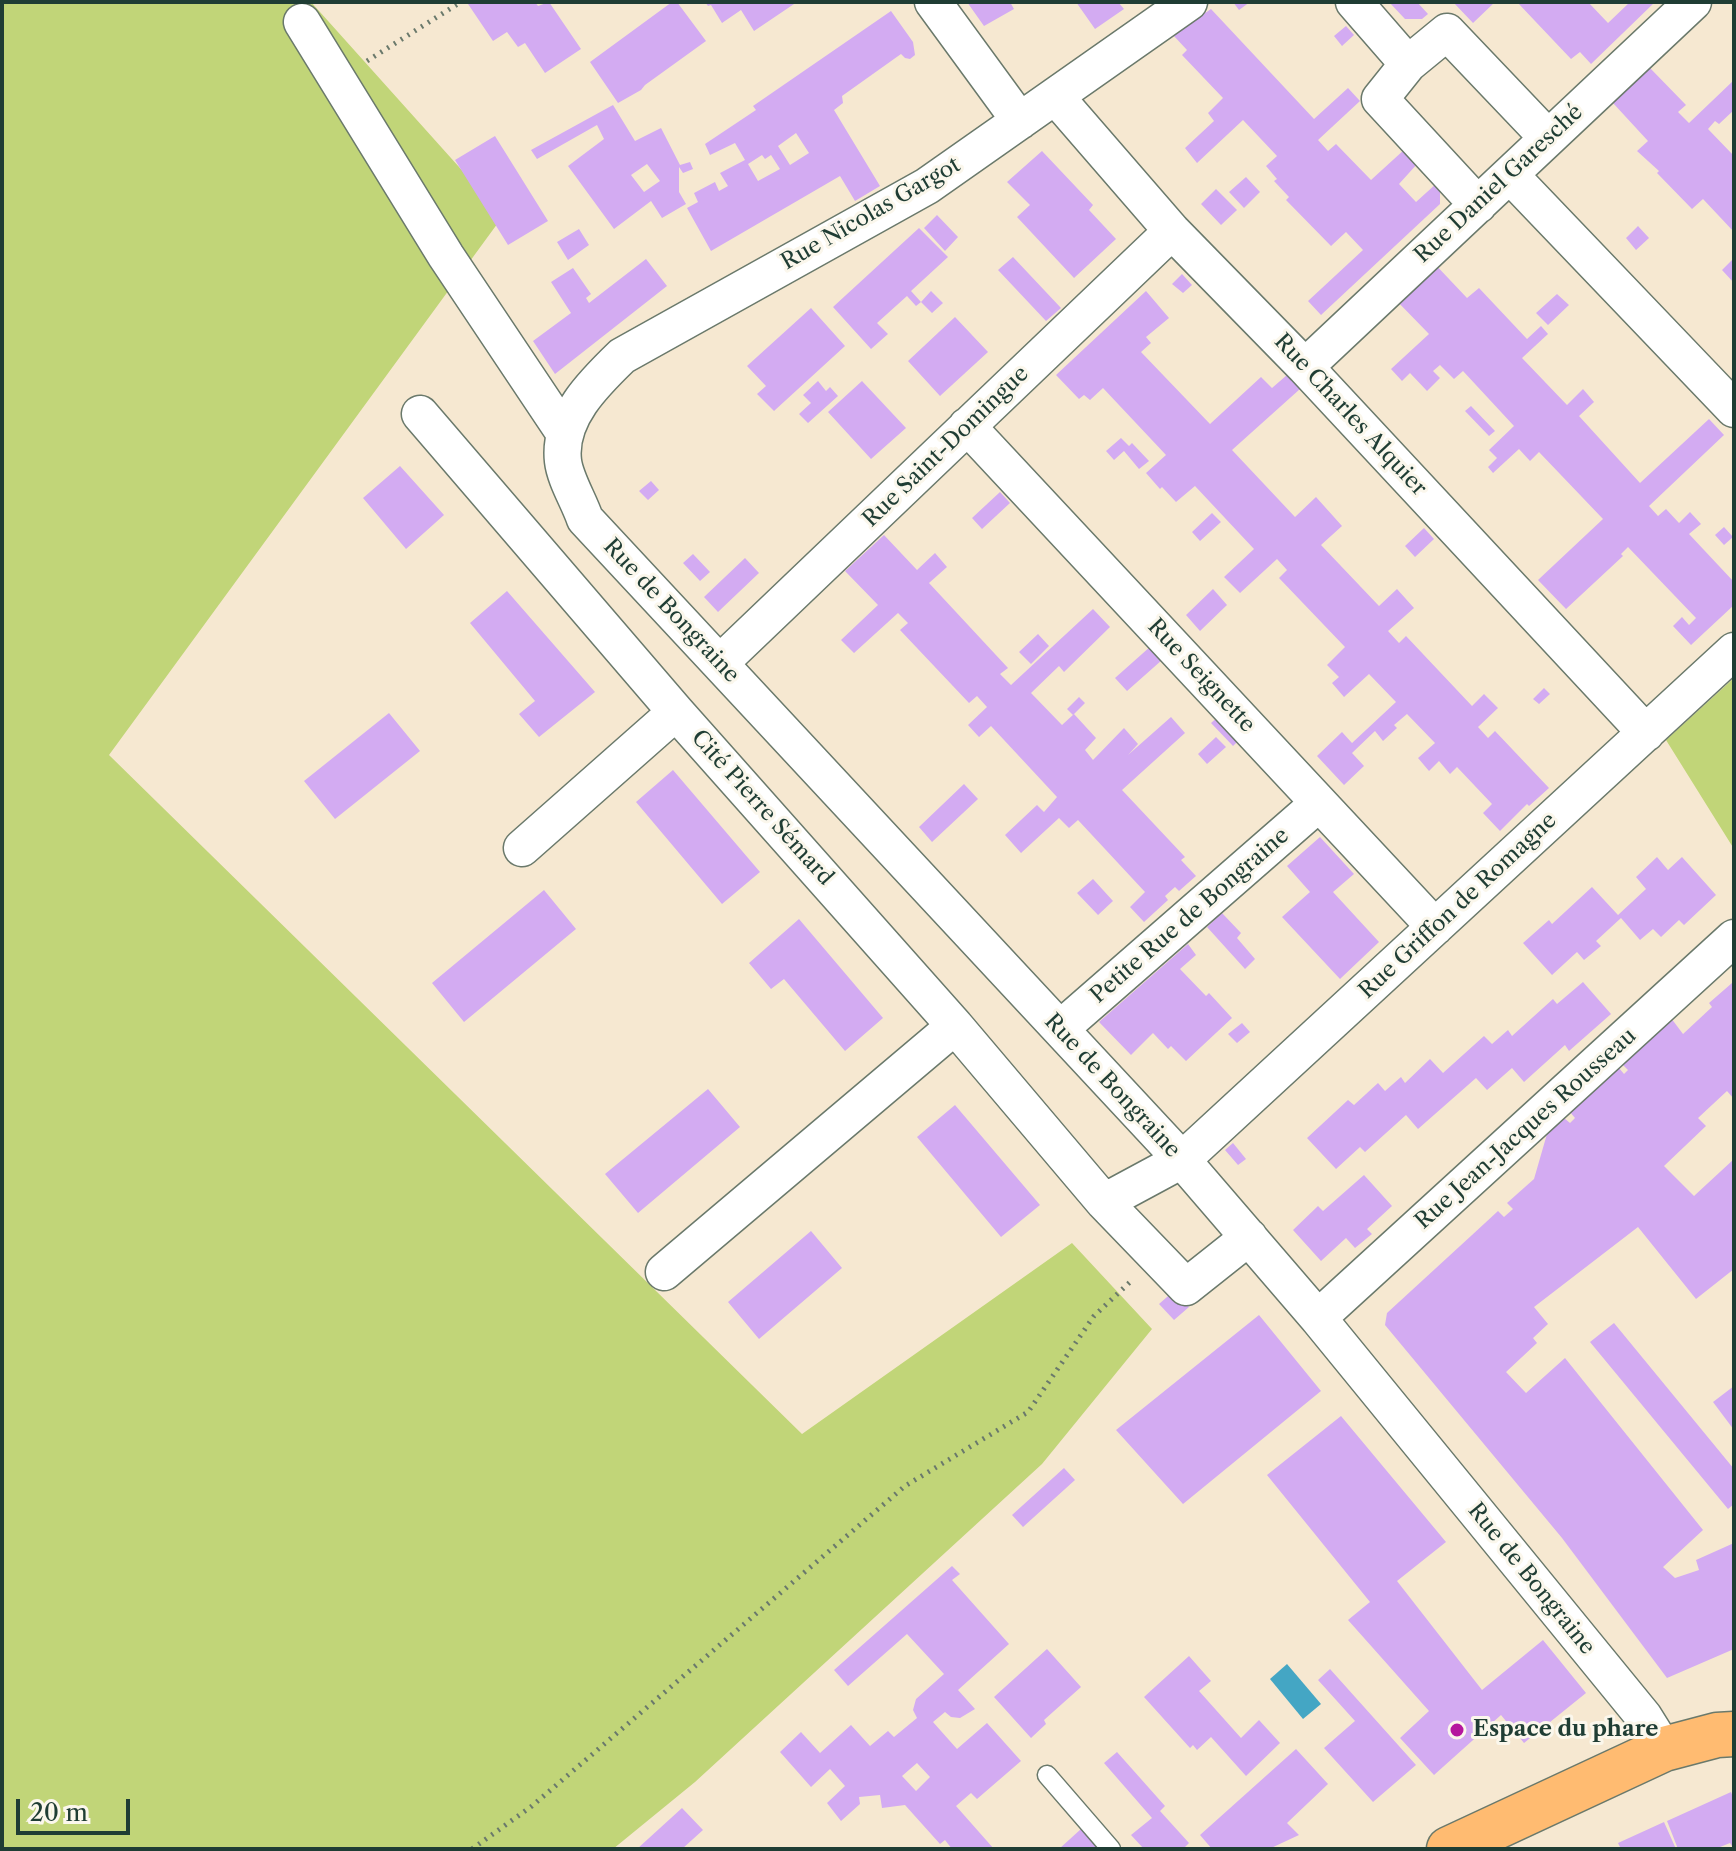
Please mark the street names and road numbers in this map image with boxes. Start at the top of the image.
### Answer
street label: Rue Daniel Garesché [1409,99,1589,269]
street label: Rue Nicolas Gargot [777,152,965,276]
street label: Rue Charles Alquier [1268,329,1432,501]
street label: Rue Saint-Domingue [858,361,1034,533]
street label: Rue de Bongraine [598,534,744,688]
street label: Rue Seignette [1142,614,1260,738]
street label: Cité Pierre Sémard [685,725,839,891]
street label: Rue Griffon de Romagne [1354,808,1562,1004]
street label: Petite Rue de Bongraine [1086,823,1294,1009]
street label: Rue de Bongraine [1039,1009,1185,1163]
street label: Rue Jean-Jacques Rousseau [1410,1023,1642,1235]
street label: Rue de Bongraine [1462,1498,1600,1660]

